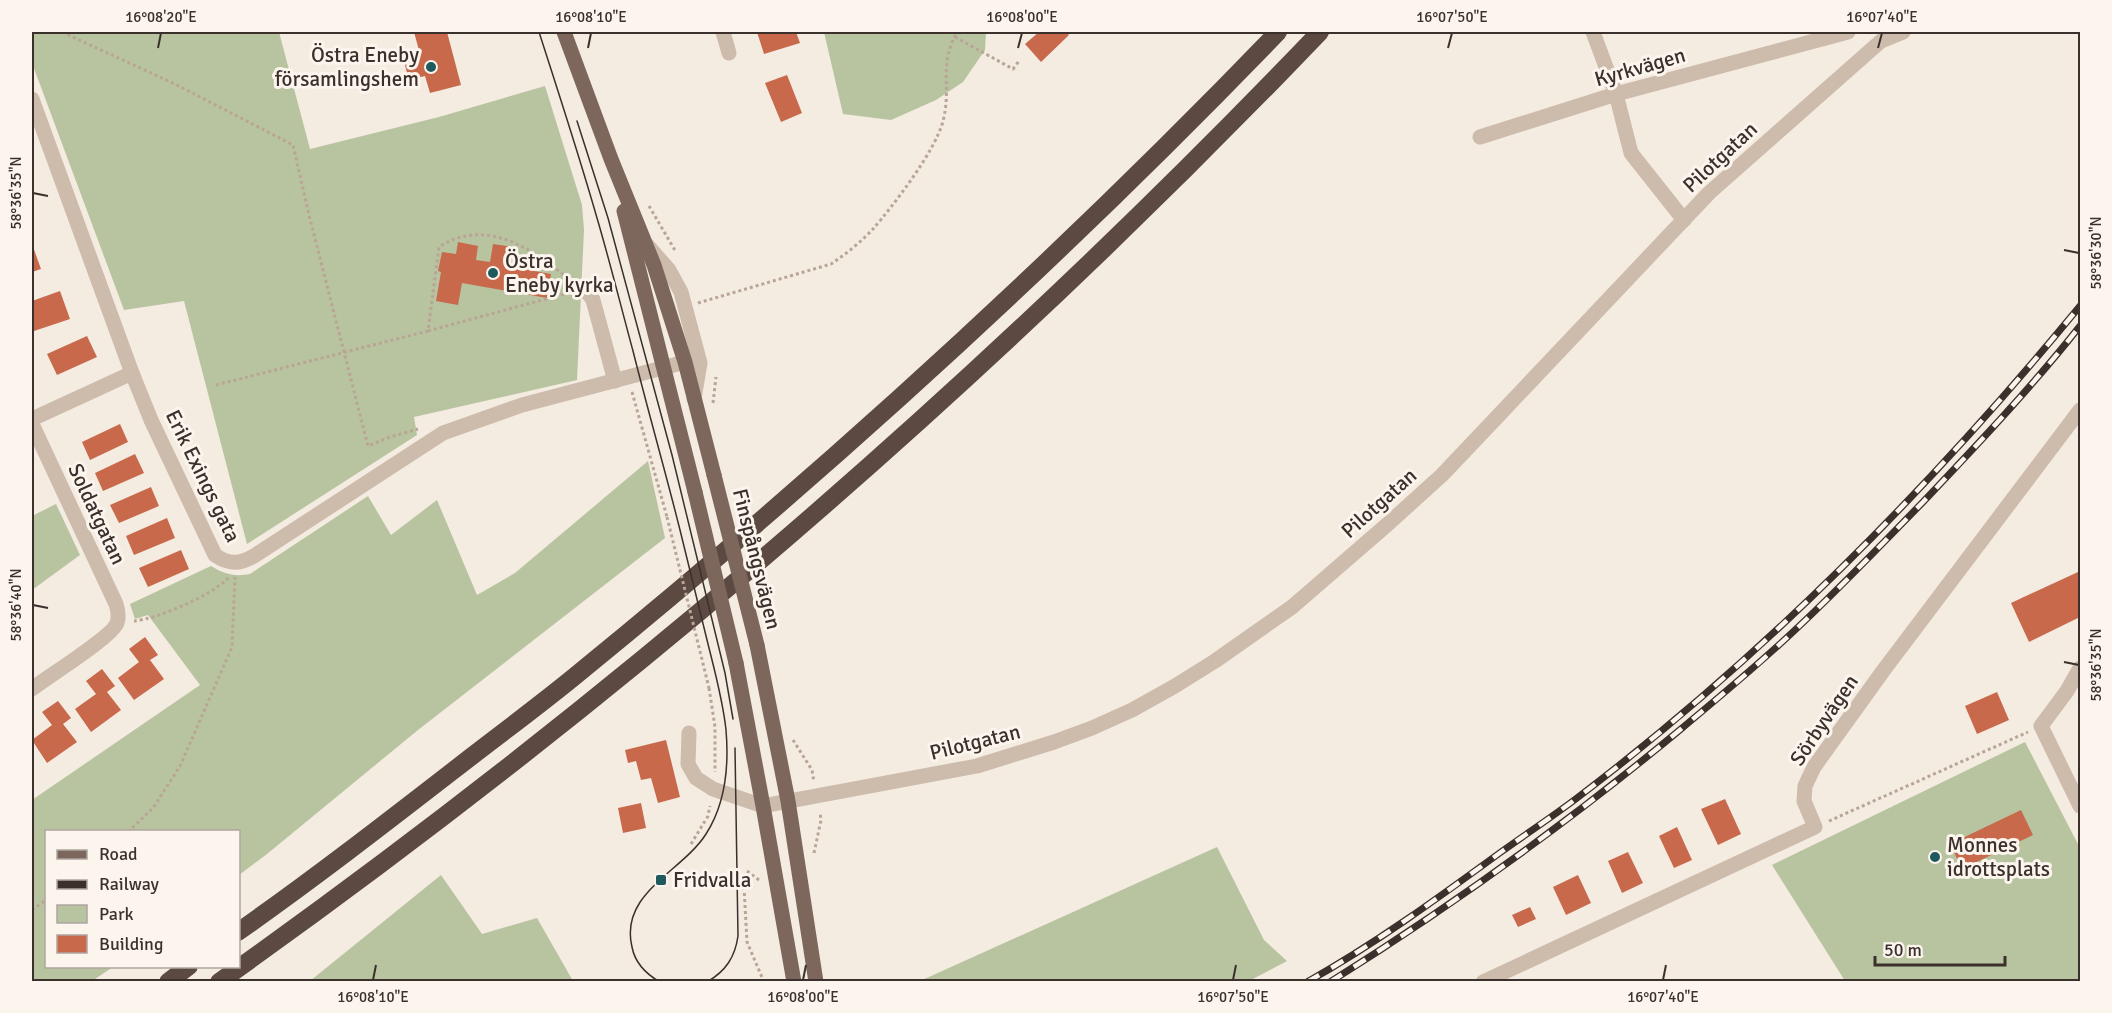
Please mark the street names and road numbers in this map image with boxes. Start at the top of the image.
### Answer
street label: Kyrkvägen [1592,42,1688,92]
street label: Pilotgatan [1677,116,1763,198]
street label: Erik Exings gata [160,406,246,546]
street label: Soldatgatan [62,459,132,569]
street label: Pilotgatan [1336,462,1422,544]
street label: Finspångsvägen [727,486,787,632]
street label: Sörbyvägen [1784,669,1864,771]
street label: Pilotgatan [927,718,1023,766]

